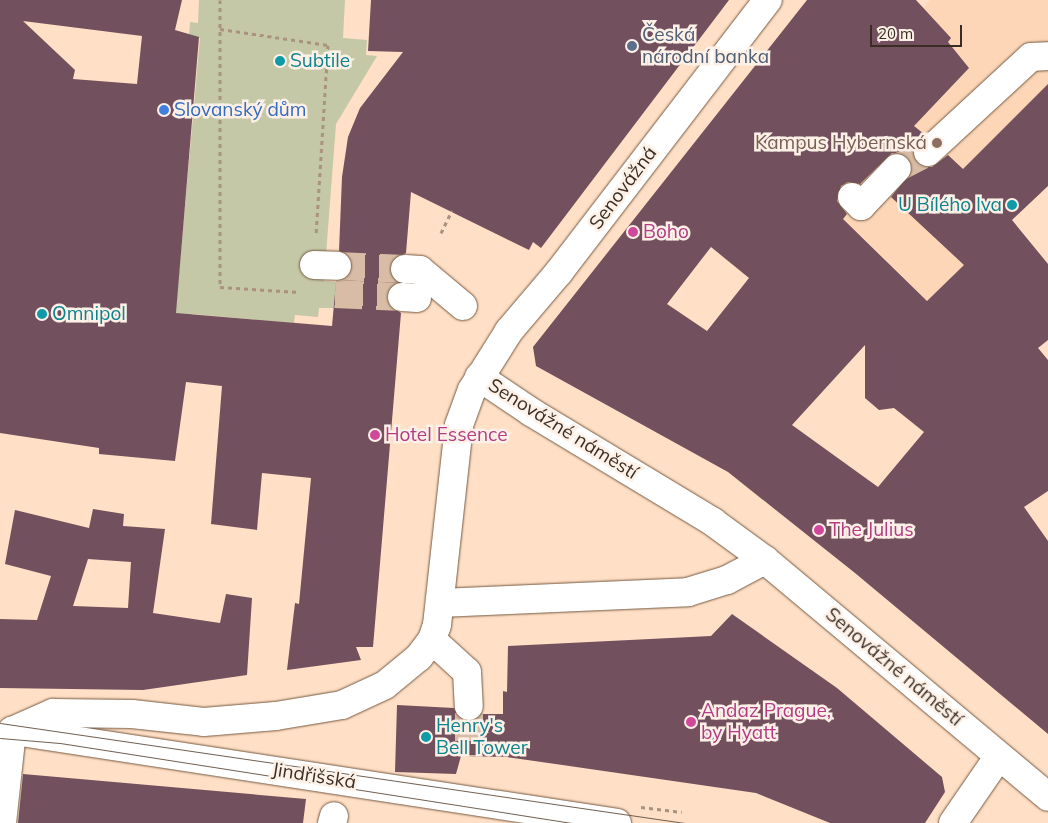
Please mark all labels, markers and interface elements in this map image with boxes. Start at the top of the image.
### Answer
scale bar [873,15,966,47]
place label: Česká národní banka [642,24,769,68]
text: 20 m [878,24,913,43]
marker: Česká národní banka [626,40,638,52]
place label: Subtile [290,50,350,72]
marker: Subtile [274,55,286,67]
place label: Slovanský dům [174,99,306,121]
marker: Slovanský dům [158,104,170,116]
place label: Kampus Hybernská [755,132,927,154]
marker: Kampus Hybernská [931,137,943,149]
street label: Senovážná [584,142,662,234]
place label: U Bílého lva [898,194,1002,216]
marker: U Bílého lva [1006,199,1018,211]
place label: Boho [643,221,689,243]
marker: Boho [627,226,639,238]
place label: Omnipol [52,303,126,325]
marker: Omnipol [36,308,48,320]
street label: Senovážné náměstí [484,374,642,484]
place label: Hotel Essence [385,424,508,446]
marker: Hotel Essence [369,429,381,441]
place label: The Julius [829,519,914,541]
marker: The Julius [813,524,825,536]
street label: Senovážné náměstí [821,603,967,731]
place label: Andaz Prague, by Hyatt [701,700,831,744]
place label: Henry's Bell Tower [436,715,528,759]
marker: Andaz Prague, by Hyatt [685,716,697,728]
marker: Henry's Bell Tower [420,731,432,743]
street label: Jindřišská [270,758,358,794]

